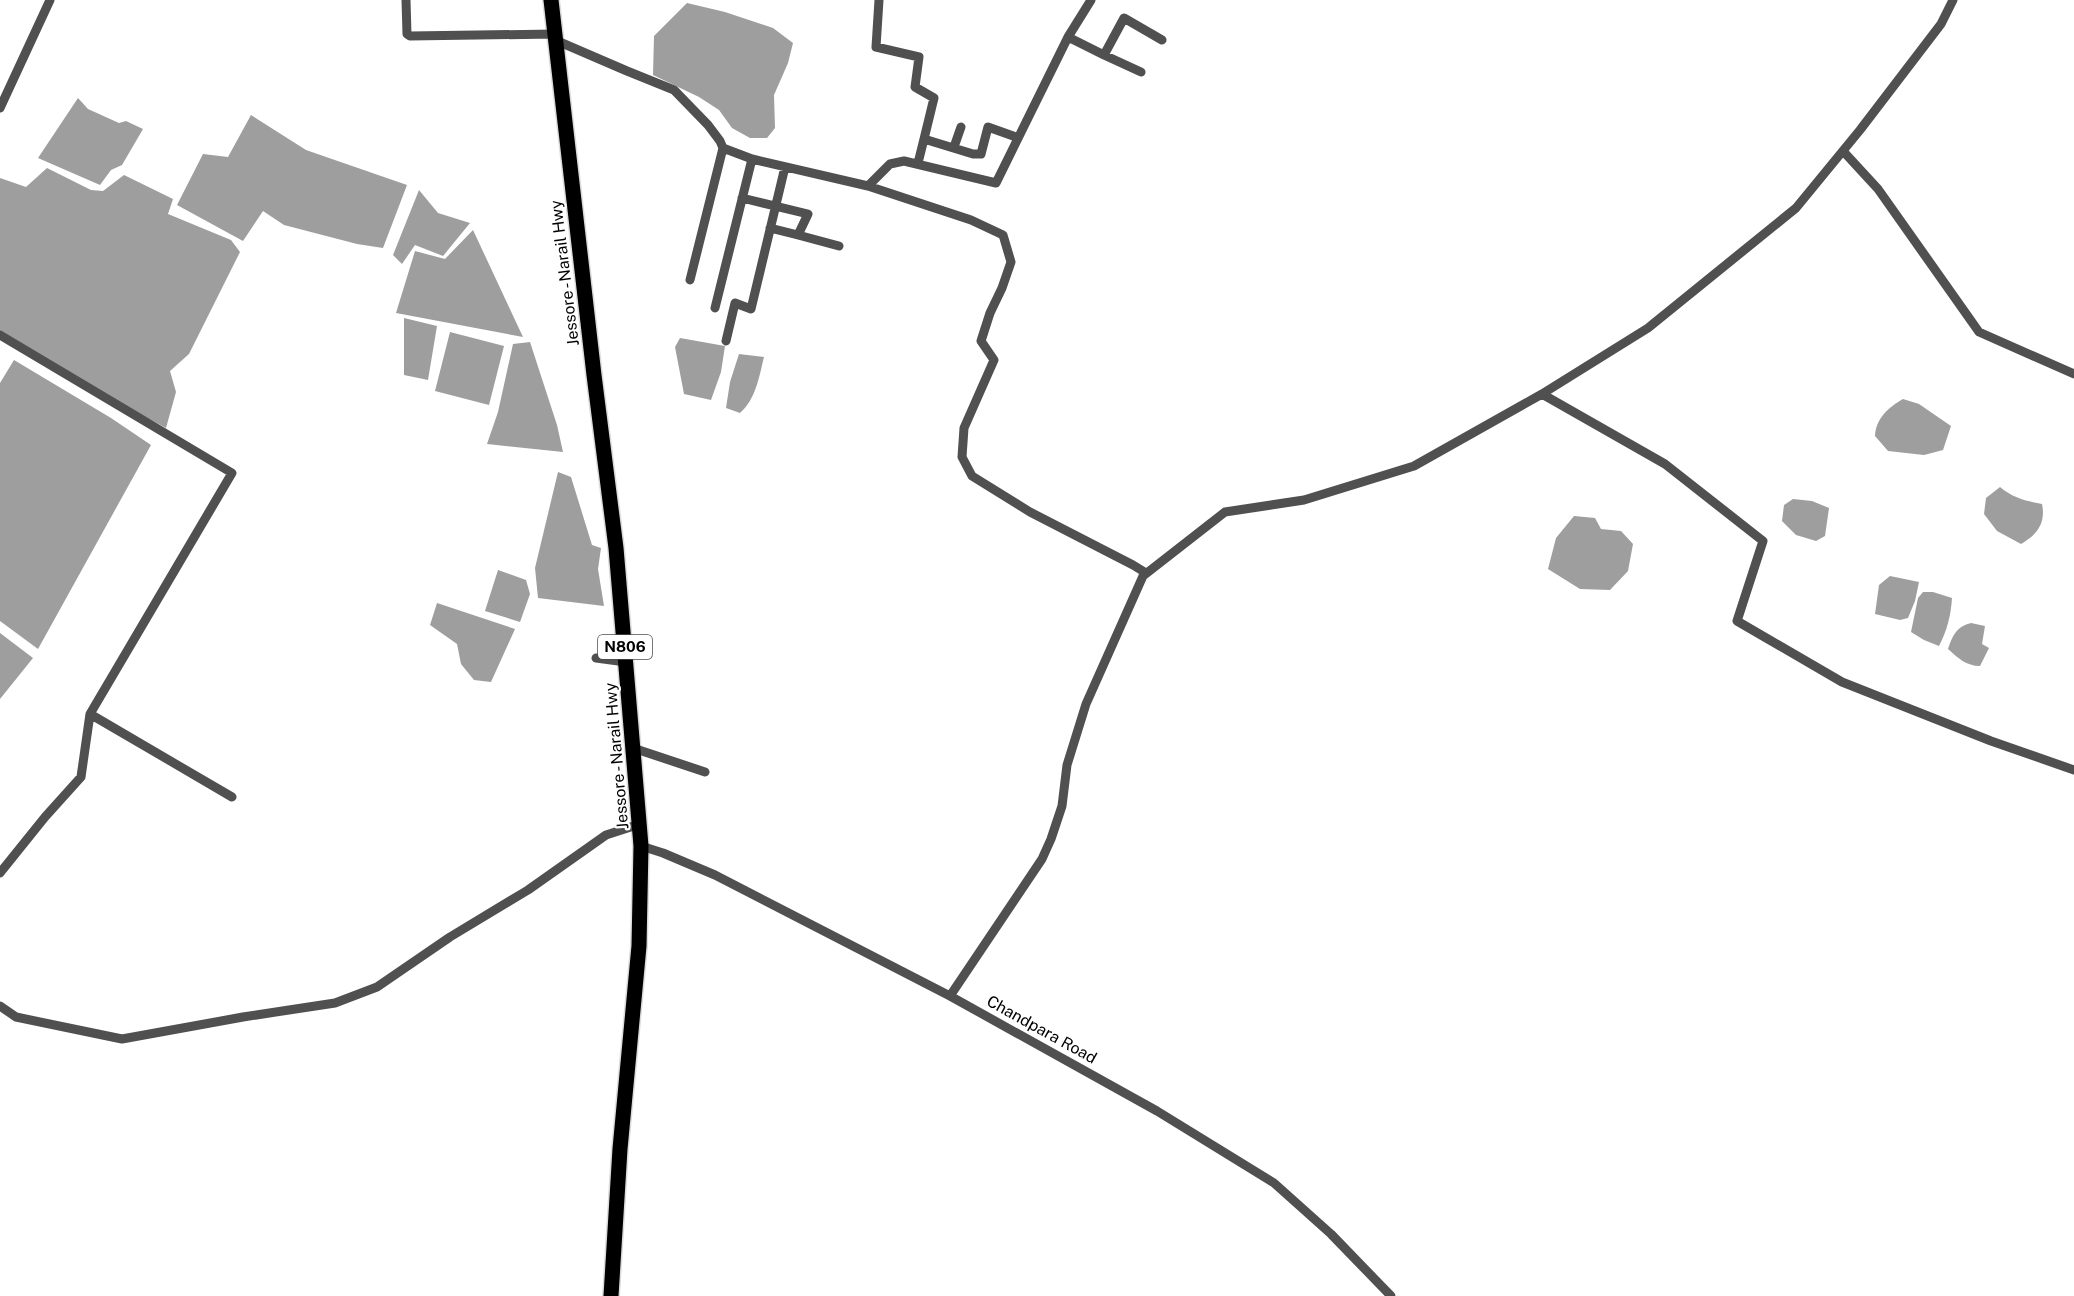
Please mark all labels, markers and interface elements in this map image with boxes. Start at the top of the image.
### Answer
street label: Jessore - Narail Hwy [546,198,583,347]
road number: N806 [598,635,652,659]
street label: Jessore - Narail Hwy [601,682,632,830]
street label: Chandpara Road [983,991,1100,1068]

